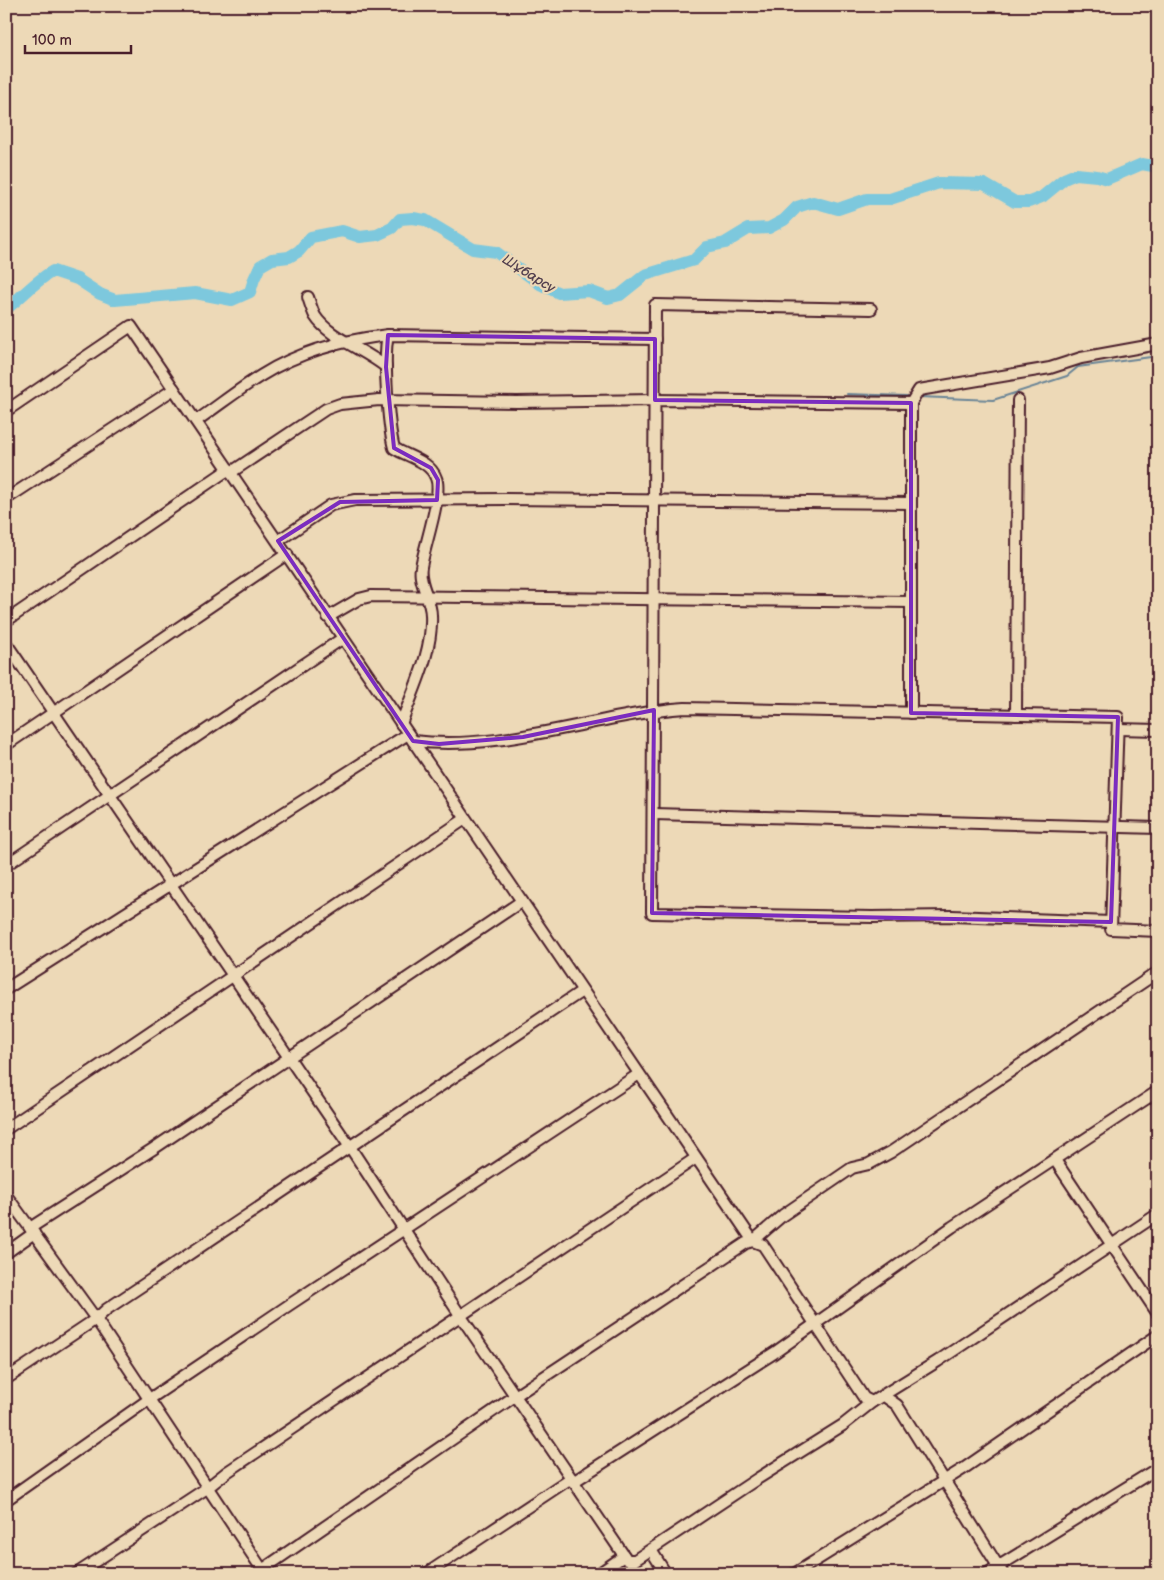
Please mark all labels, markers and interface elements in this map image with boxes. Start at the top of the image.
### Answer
scale bar [25,22,131,54]
text: 100 m [32,31,72,50]
water label: Шұбарсу [499,251,559,297]

